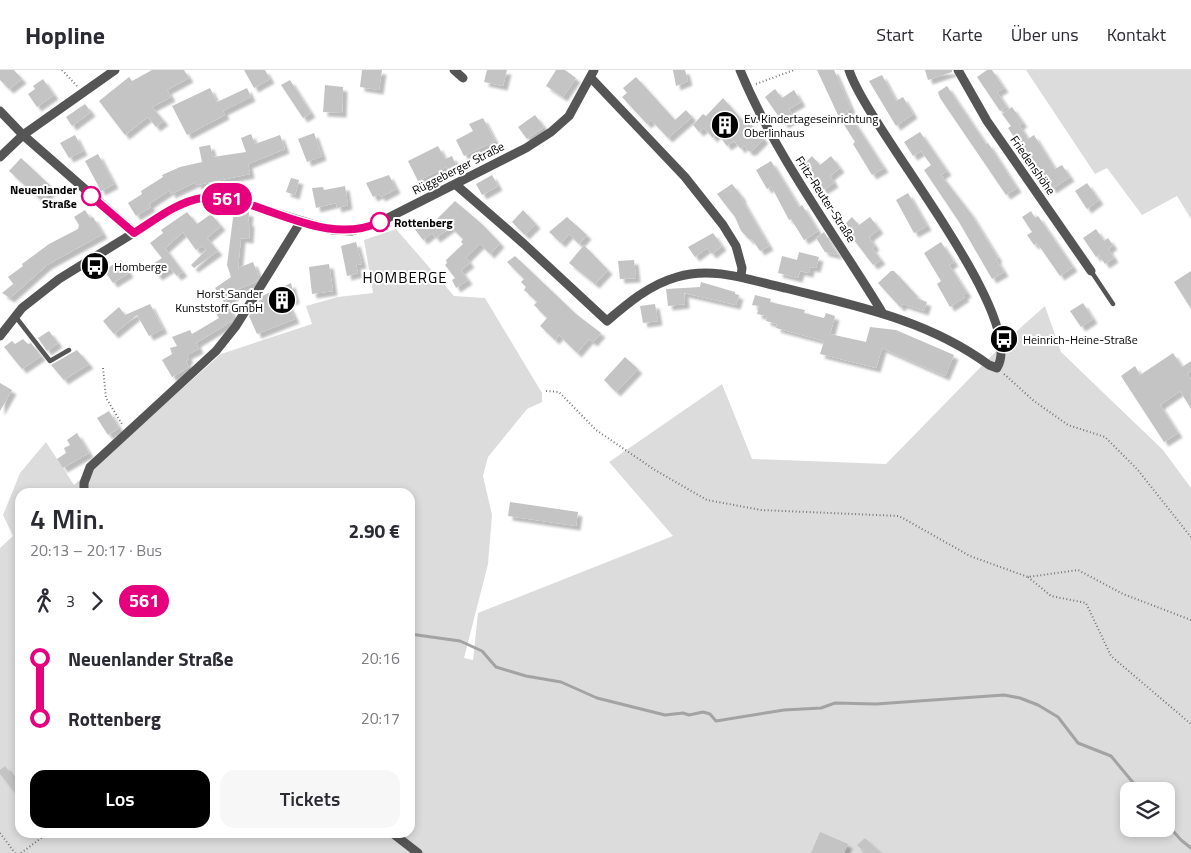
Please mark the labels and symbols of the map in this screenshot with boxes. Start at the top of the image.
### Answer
place label: Ev. Kindertageseinrichtung Oberlinhaus [744,109,878,142]
building icon: Ev. Kindertageseinrichtung Oberlinhaus [710,110,740,140]
street label: Friedenshöhe [1006,131,1060,199]
street label: Rüggeberger Straße [409,137,507,199]
street label: Fritz-Reuter-Straße [791,152,861,246]
place label: Neuenlander Straße [10,180,78,213]
line badge: 561 [198,183,256,215]
marker: Neuenlander Straße [81,186,101,206]
marker: Rottenberg [370,212,390,232]
place label: Rottenberg [394,213,453,232]
bus stop icon: Homberge [80,251,110,281]
place label: Homberge [114,257,167,276]
district label: HOMBERGE [363,266,447,289]
place label: Horst Sander Kunststoff GmbH [175,284,263,317]
building icon: Horst Sander Kunststoff GmbH [267,285,297,315]
bus stop icon: Heinrich-Heine-Straße [989,324,1019,354]
place label: Heinrich-Heine-Straße [1023,330,1138,349]

